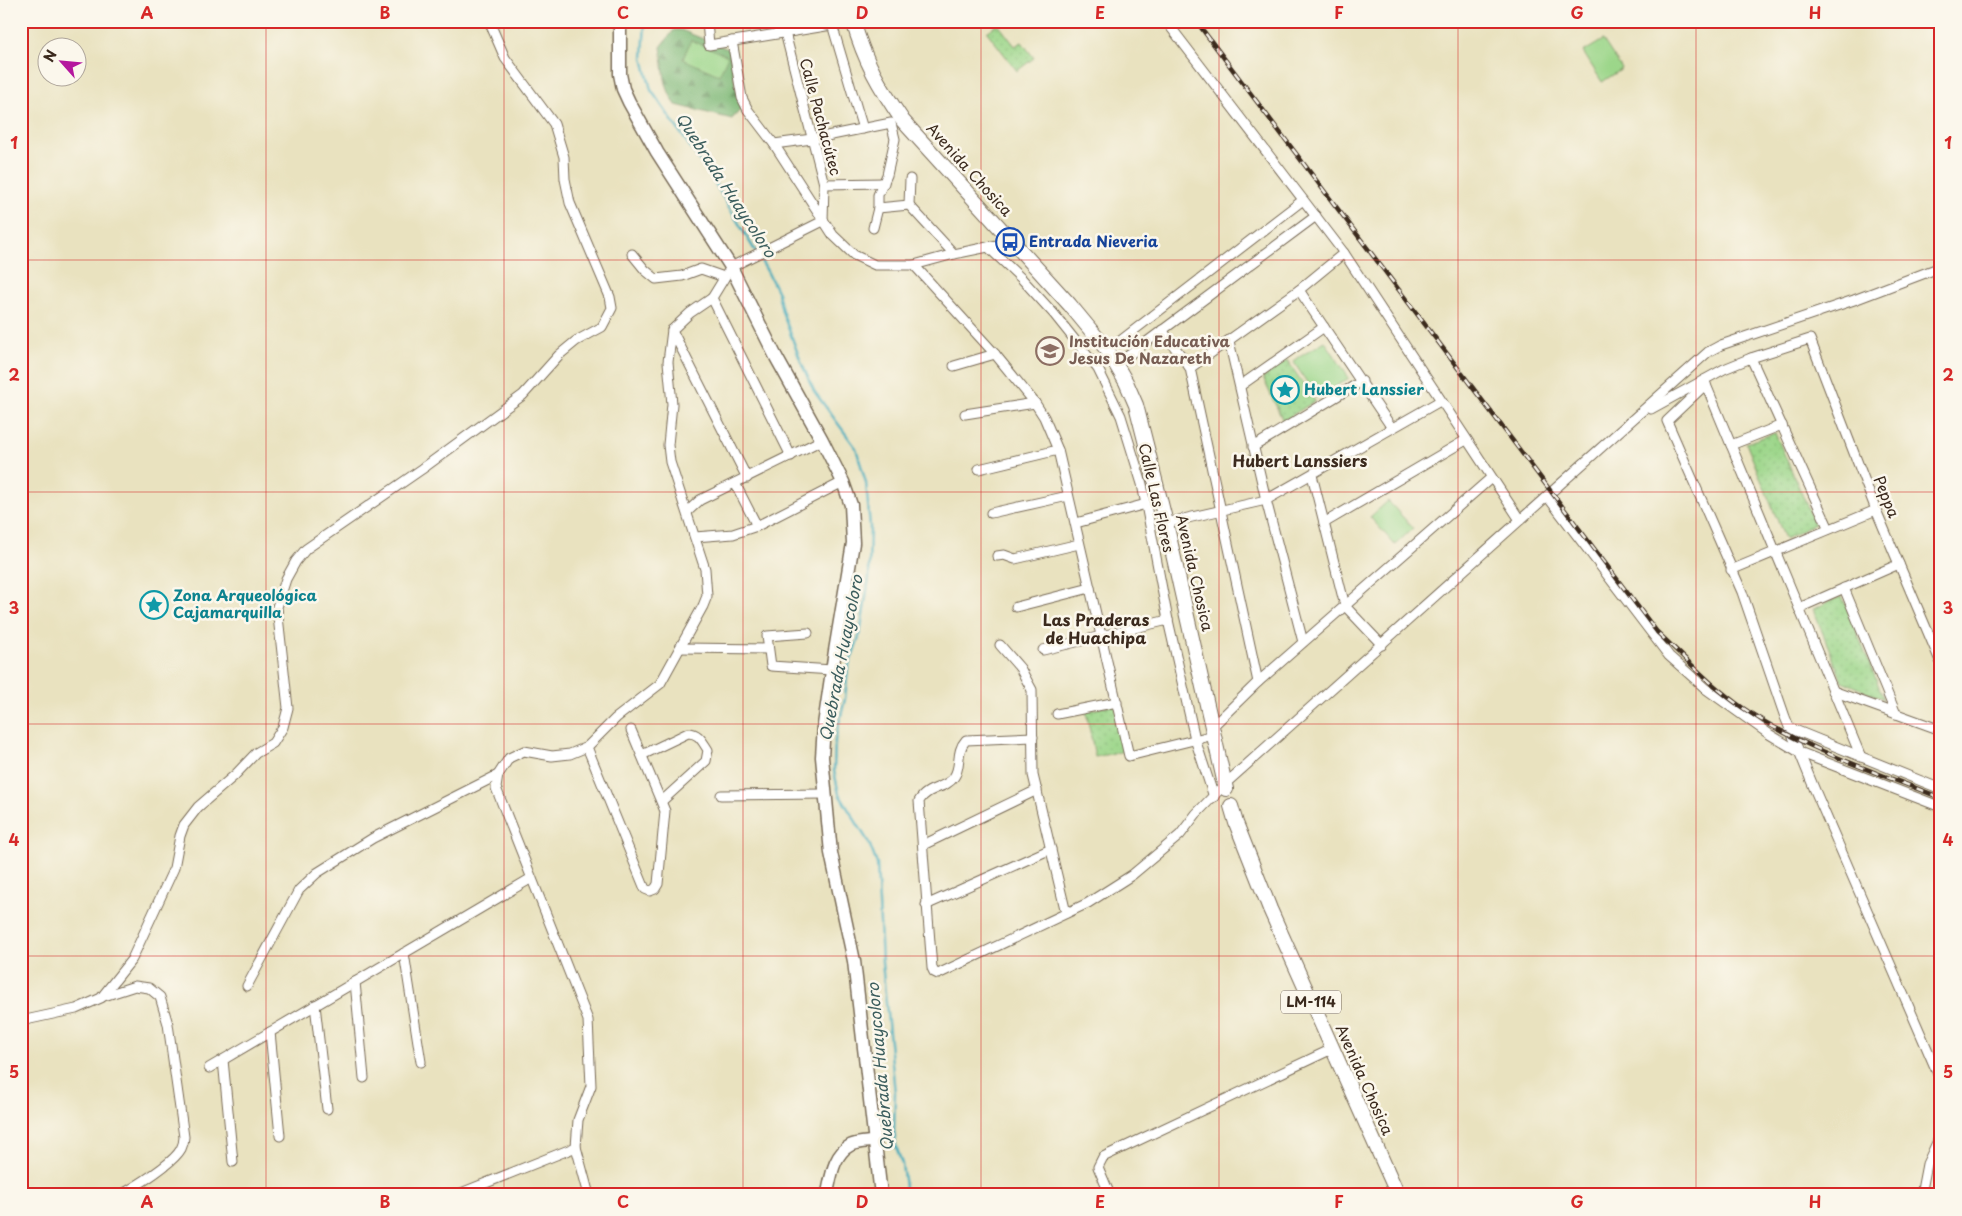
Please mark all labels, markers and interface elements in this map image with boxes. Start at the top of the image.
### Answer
text: A [141,0,154,24]
text: B [380,0,391,24]
text: C [617,0,629,24]
text: D [856,0,868,24]
text: E [1095,0,1105,24]
text: F [1334,0,1344,24]
text: G [1570,0,1584,24]
text: H [1809,0,1821,24]
north arrow [38,38,88,88]
text: N [38,46,62,66]
street label: Calle Pachacútec [795,55,848,178]
water label: Quebrada Huaycoloro [671,107,783,263]
street label: Avenida Chosica [922,117,1019,221]
text: 1 [10,130,18,154]
text: 1 [1944,130,1952,154]
bus stop icon: Entrada Nieveria [995,227,1025,257]
place label: Entrada Nieveria [1029,229,1159,252]
place label: Institución Educativa Jesus De Nazareth [1069,329,1231,369]
school or university icon: Institución Educativa Jesus De Nazareth [1035,336,1065,366]
text: 2 [8,362,20,386]
text: 2 [1942,362,1954,386]
place icon: Hubert Lanssier [1270,375,1300,405]
place label: Hubert Lanssier [1304,377,1424,400]
street label: Calle Las Flores [1134,441,1181,555]
district label: Hubert Lanssiers [1233,448,1368,472]
street label: Peppa [1869,472,1906,521]
street label: Avenida Chosica [1171,512,1220,634]
water label: Quebrada Huaycoloro [812,572,868,743]
place label: Zona Arqueológica Cajamarquilla [173,583,318,623]
place icon: Zona Arqueológica Cajamarquilla [139,590,169,620]
text: 3 [9,595,19,619]
text: 3 [1943,595,1953,619]
district label: Las Praderas de Huachipa [1043,607,1150,649]
text: 4 [9,827,20,851]
text: 4 [1943,827,1954,851]
water label: Quebrada Huaycoloro [860,981,898,1152]
road number: LM-114 [1281,990,1341,1014]
street label: Avenida Chosica [1331,1020,1400,1139]
text: 5 [9,1059,19,1083]
text: 5 [1943,1059,1953,1083]
text: A [141,1189,154,1213]
text: B [380,1189,391,1213]
text: C [617,1189,629,1213]
text: D [856,1189,868,1213]
text: E [1095,1189,1105,1213]
text: F [1334,1189,1344,1213]
text: G [1570,1189,1584,1213]
text: H [1809,1189,1821,1213]

